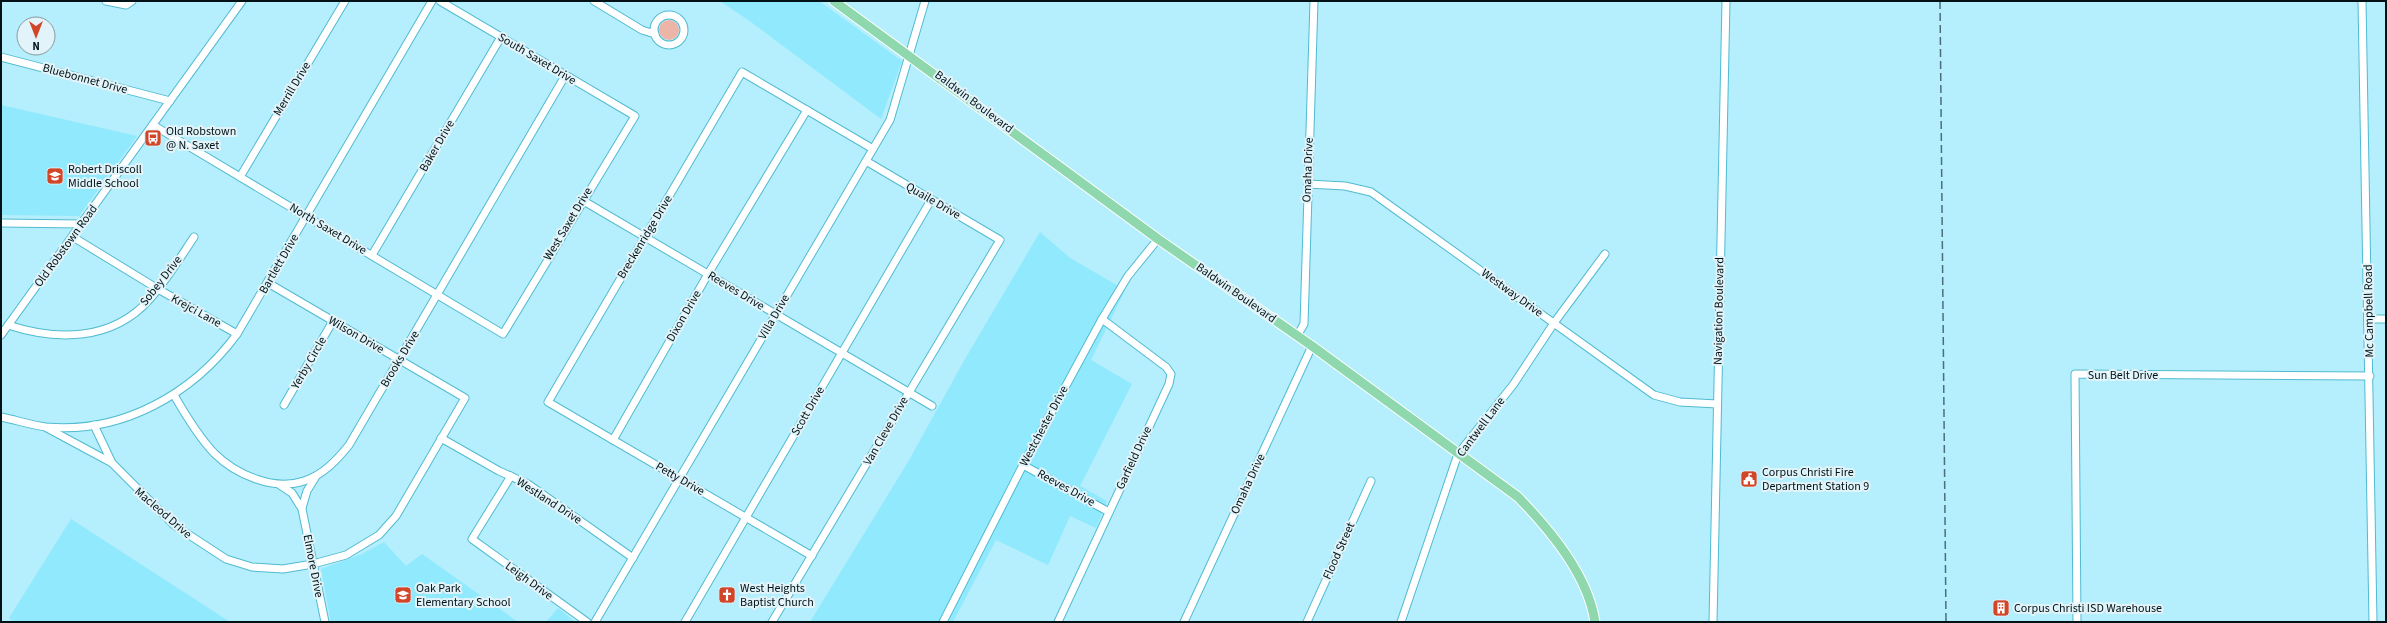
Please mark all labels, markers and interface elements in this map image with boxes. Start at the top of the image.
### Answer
north arrow [16,16,56,56]
street label: South Saxet Drive [495,29,579,89]
text: N [32,38,40,53]
street label: Merrill Drive [269,59,315,119]
street label: Bluebonnet Drive [41,60,129,99]
street label: Baldwin Boulevard [931,67,1017,137]
street label: Baker Drive [415,117,459,175]
place label: Old Robstown @ N. Saxet [166,123,236,154]
bus stop icon: Old Robstown @ N. Saxet [143,128,163,148]
street label: Omaha Drive [1298,137,1318,203]
place label: Robert Driscoll Middle School [68,161,142,192]
school or university icon: Robert Driscoll Middle School [45,166,65,186]
street label: Quaile Drive [902,178,964,224]
street label: West Saxet Drive [539,184,597,264]
street label: Breckenridge Drive [613,192,677,282]
street label: North Saxet Drive [286,199,370,259]
street label: Old Robstown Road [30,201,102,291]
street label: Bartlett Drive [255,231,303,297]
street label: Sobey Drive [136,252,186,310]
street label: Navigation Boulevard [1710,257,1728,365]
street label: Baldwin Boulevard [1192,259,1280,327]
street label: Mc Campbell Road [2360,264,2378,358]
street label: Westway Drive [1478,265,1546,321]
street label: Reeves Drive [704,267,768,315]
street label: Dixon Drive [662,287,706,345]
street label: Krejci Lane [168,290,224,332]
street label: Villa Drive [754,291,794,343]
street label: Wilson Drive [325,312,387,358]
street label: Brooks Drive [376,327,424,391]
street label: Yerby Circle [287,333,331,393]
street label: Sun Belt Drive [2088,367,2158,384]
street label: Scott Drive [787,383,829,439]
street label: Westchester Drive [1016,383,1072,469]
street label: Van Cleve Drive [859,393,913,468]
street label: Cantwell Lane [1453,394,1509,460]
street label: Garfield Drive [1112,423,1156,492]
street label: Omaha Drive [1227,451,1269,517]
street label: Petty Drive [652,458,708,500]
place label: Corpus Christi Fire Department Station 9 [1762,464,1869,495]
street label: Reeves Drive [1034,465,1098,511]
public building icon: Corpus Christi Fire Department Station 9 [1739,469,1759,489]
street label: Westland Drive [513,473,585,529]
street label: Macleod Drive [131,483,195,543]
street label: Flood Street [1319,520,1359,582]
street label: Elmore Drive [299,533,327,599]
street label: Leigh Drive [502,558,557,604]
place label: Oak Park Elementary School [416,580,511,611]
place label: West Heights Baptist Church [740,580,814,611]
school or university icon: Oak Park Elementary School [393,585,413,605]
church icon: West Heights Baptist Church [717,585,737,605]
building icon: Corpus Christi ISD Warehouse [1991,598,2011,618]
place label: Corpus Christi ISD Warehouse [2014,600,2162,617]

